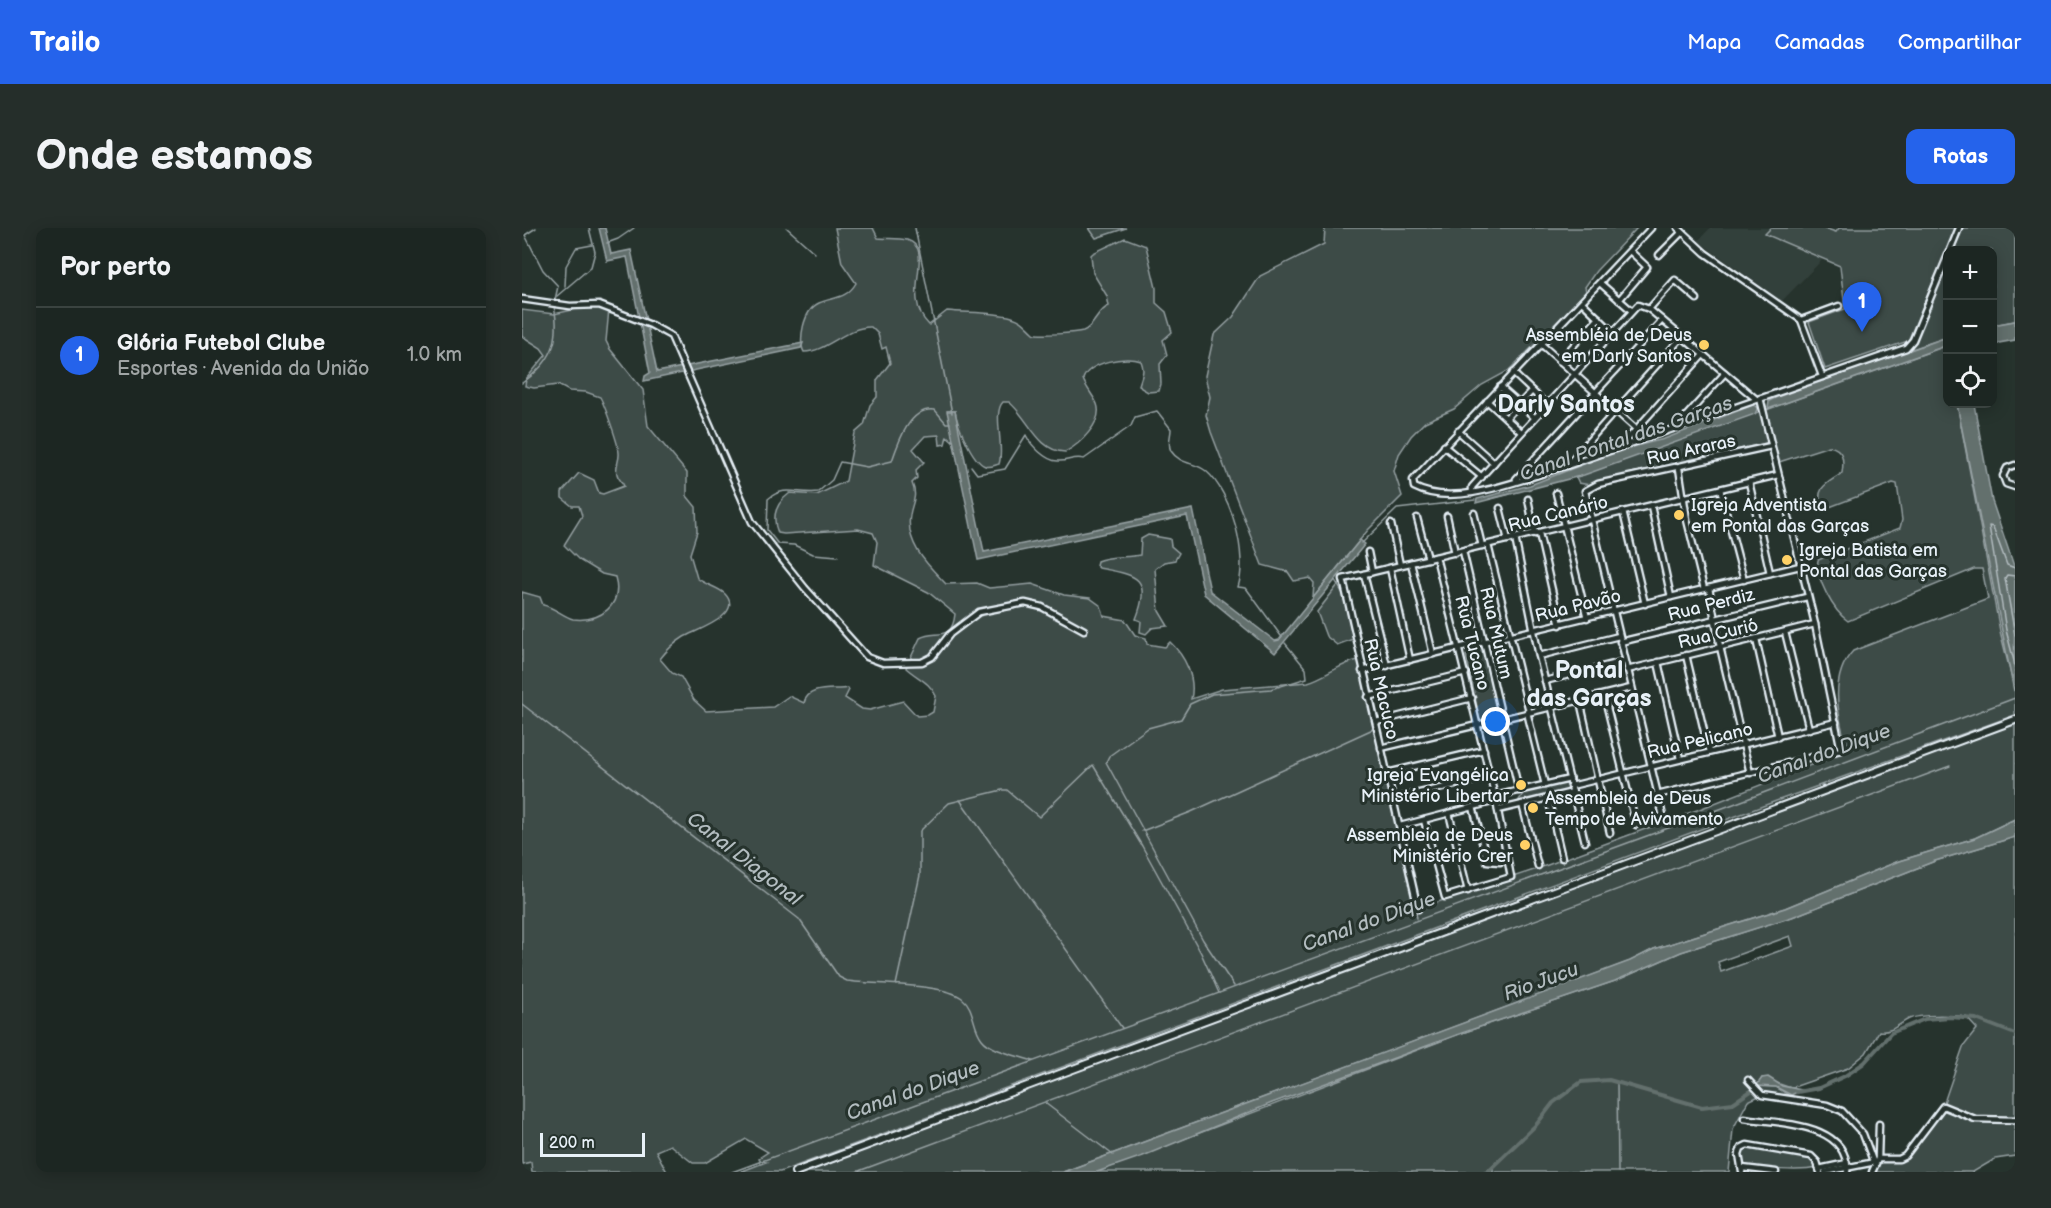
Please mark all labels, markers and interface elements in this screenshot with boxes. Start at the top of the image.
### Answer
text: Trailo [30,26,101,59]
text: Mapa [1687,30,1741,55]
text: Camadas [1774,30,1865,55]
text: Compartilhar [1898,30,2021,55]
button: Rotas [1906,129,2015,184]
text: Onde estamos [36,131,313,182]
map controls [1943,246,1997,408]
button: + [1943,246,1997,300]
text: Por perto [60,252,171,283]
pin: 1 [1842,282,1882,332]
button: − [1943,300,1997,354]
place label: Assembléia de Deus em Darly Santos [1526,325,1692,367]
text: Glória Futebol Clube [117,330,325,357]
marker: Assembléia de Deus em Darly Santos [1697,338,1711,352]
text: 1 [75,343,84,367]
text: 1.0 km [407,343,462,367]
button: locate [1943,354,1997,408]
text: Esportes · Avenida da União [117,357,369,381]
district label: Darly Santos [1497,390,1635,419]
water label: Canal Pontal das Garças [1516,391,1736,487]
street label: Rua Araras [1645,430,1737,470]
street label: Rua Canário [1506,491,1610,537]
place label: Igreja Adventista em Pontal das Garças [1691,495,1869,537]
marker: Igreja Adventista em Pontal das Garças [1672,508,1686,522]
place label: Igreja Batista em Pontal das Garças [1799,540,1947,582]
marker: Igreja Batista em Pontal das Garças [1780,553,1794,567]
street label: Rua Perdiz [1666,584,1757,626]
street label: Rua Mutum [1475,585,1517,681]
street label: Rua Pavão [1533,585,1623,627]
street label: Rua Tucano [1450,593,1494,693]
street label: Rua Curió [1676,615,1760,653]
street label: Rua Macuco [1359,636,1403,742]
district label: Pontal das Garças [1526,656,1652,713]
your location [1481,707,1510,736]
street label: Rua Pelicano [1645,719,1755,763]
water label: Canal do Dique [1754,719,1894,789]
place label: Igreja Evangélica Ministério Libertar [1361,765,1510,807]
marker: Igreja Evangélica Ministério Libertar [1514,778,1528,792]
place label: Assembleia de Deus Tempo de Avivamento [1545,788,1723,830]
marker: Assembleia de Deus Tempo de Avivamento [1526,801,1540,815]
water label: Canal Diagonal [682,807,807,912]
place label: Assembleia de Deus Ministério Crer [1347,825,1513,867]
marker: Assembleia de Deus Ministério Crer [1518,838,1532,852]
water label: Canal do Dique [1299,887,1439,957]
water label: Rio Jucu [1500,957,1582,1007]
water label: Canal do Dique [843,1056,983,1126]
scale bar [540,1130,645,1158]
text: 200 m [549,1134,595,1153]

